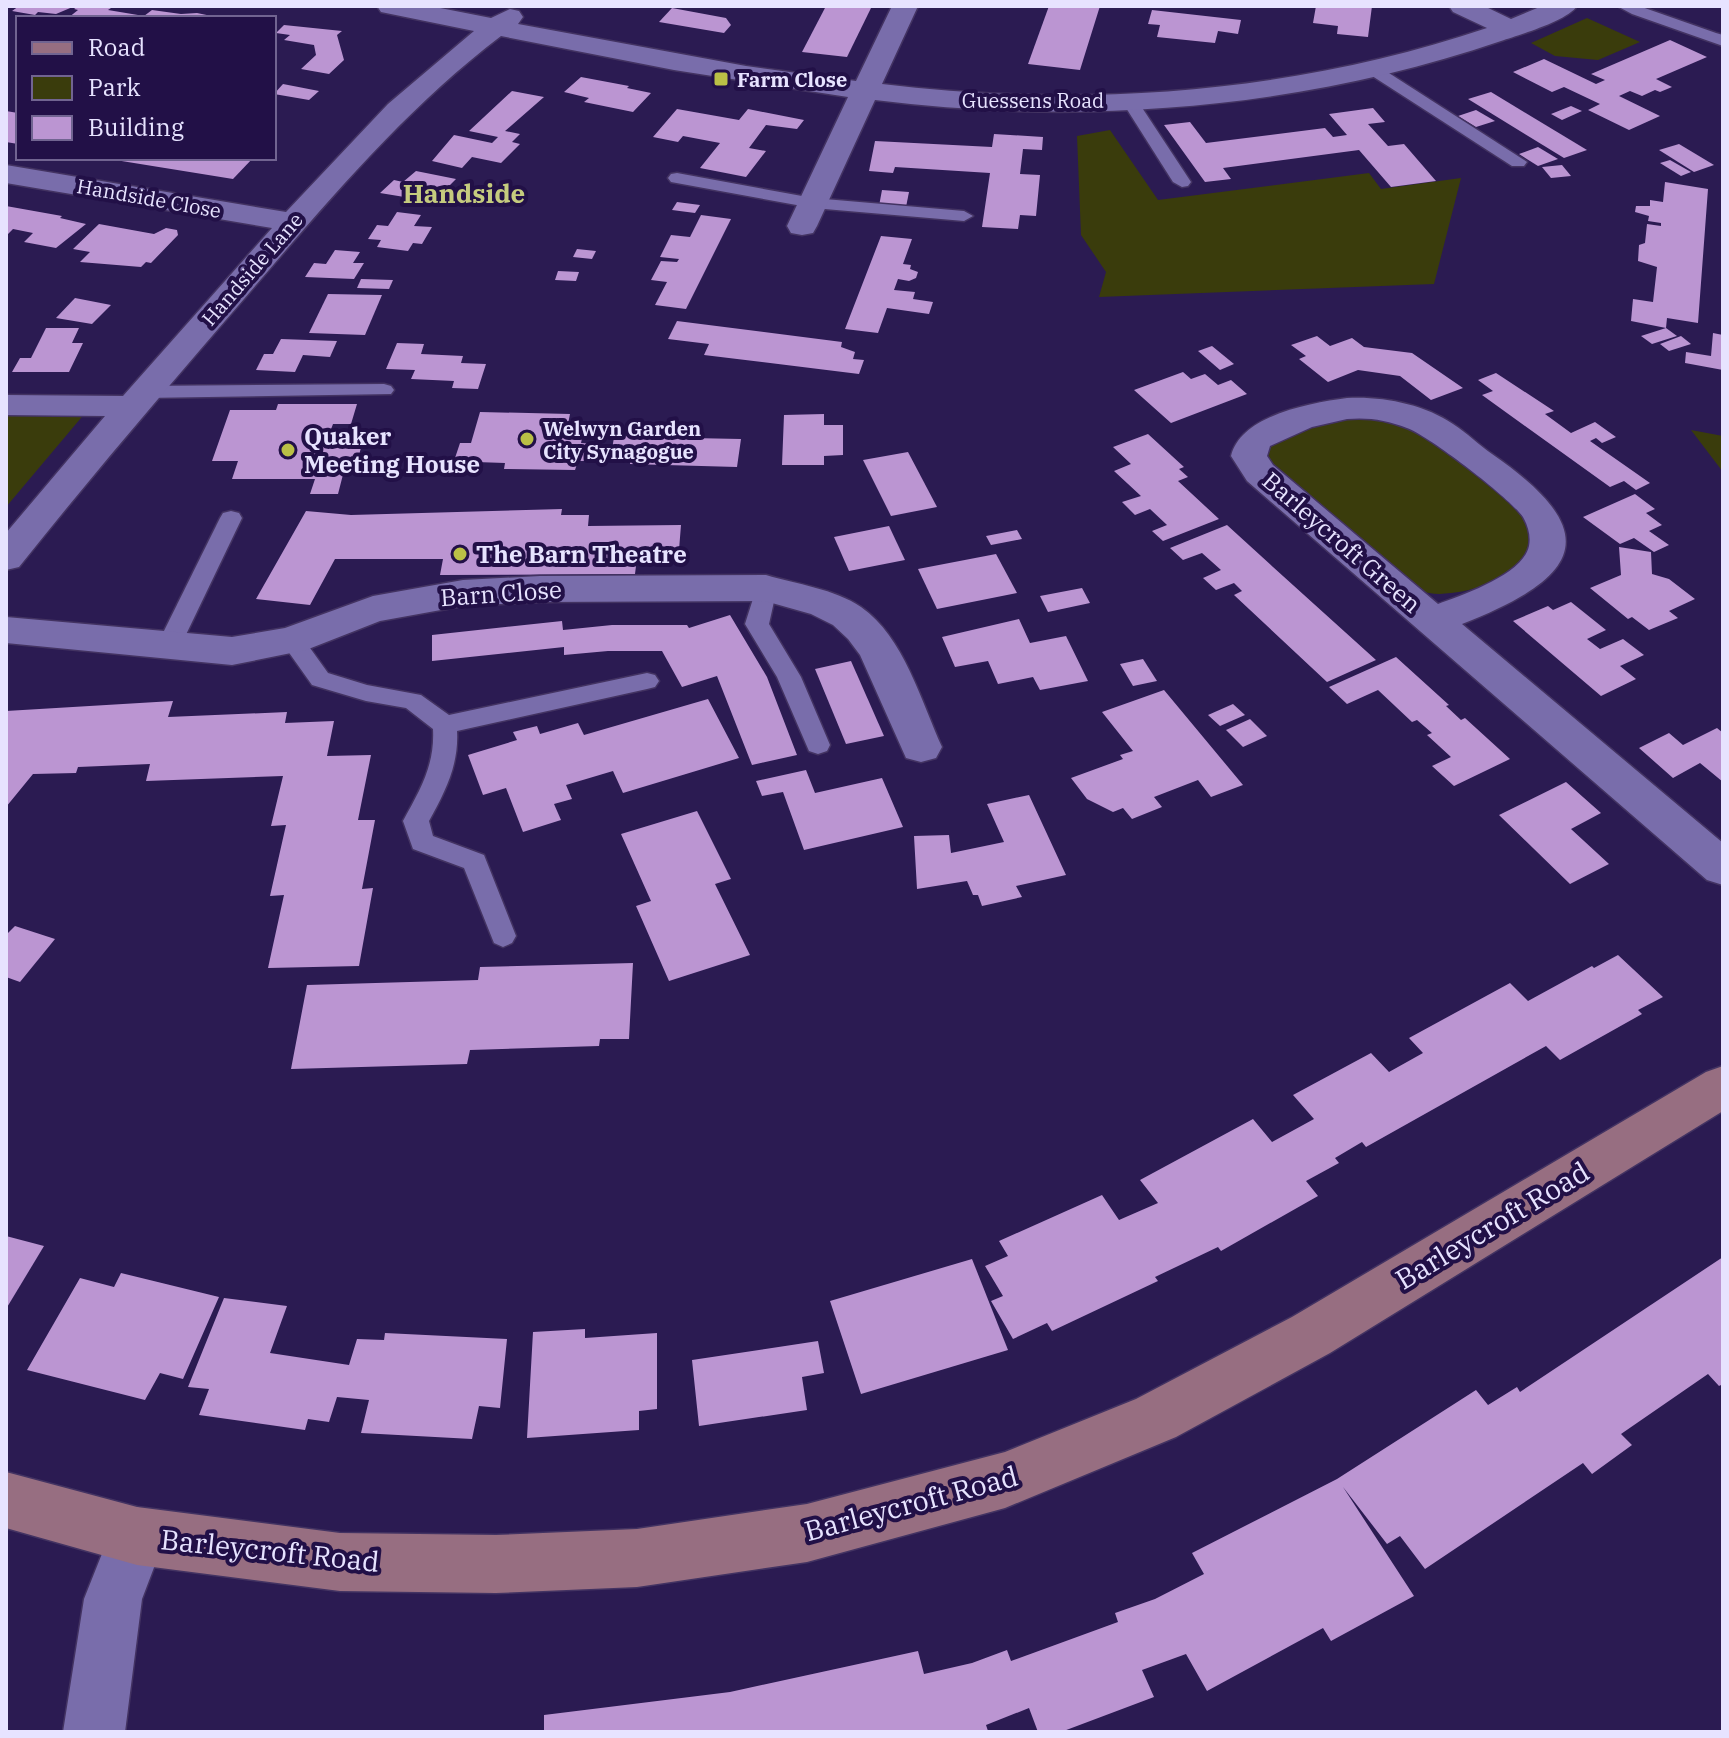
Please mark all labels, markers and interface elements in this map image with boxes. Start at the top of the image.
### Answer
legend [16,16,276,160]
text: Road [88,31,145,63]
place label: Farm Close [737,66,847,93]
marker: Farm Close [712,70,730,88]
text: Park [88,71,140,103]
street label: Guessens Road [962,87,1104,114]
text: Building [88,111,184,143]
street label: Handside Close [75,172,223,224]
district label: Handside [403,176,525,210]
street label: Handside Lane [195,207,309,331]
place label: Welwyn Garden City Synagogue [543,415,701,465]
place label: Quaker Meeting House [304,420,480,480]
marker: Welwyn Garden City Synagogue [518,430,536,448]
marker: Quaker Meeting House [279,441,297,459]
street label: Barleycroft Green [1256,464,1428,620]
place label: The Barn Theatre [476,538,687,570]
marker: The Barn Theatre [451,545,469,563]
street label: Barn Close [439,573,563,613]
street label: Barleycroft Road [1388,1153,1596,1297]
street label: Barleycroft Road [800,1457,1022,1549]
street label: Barleycroft Road [159,1520,381,1580]

